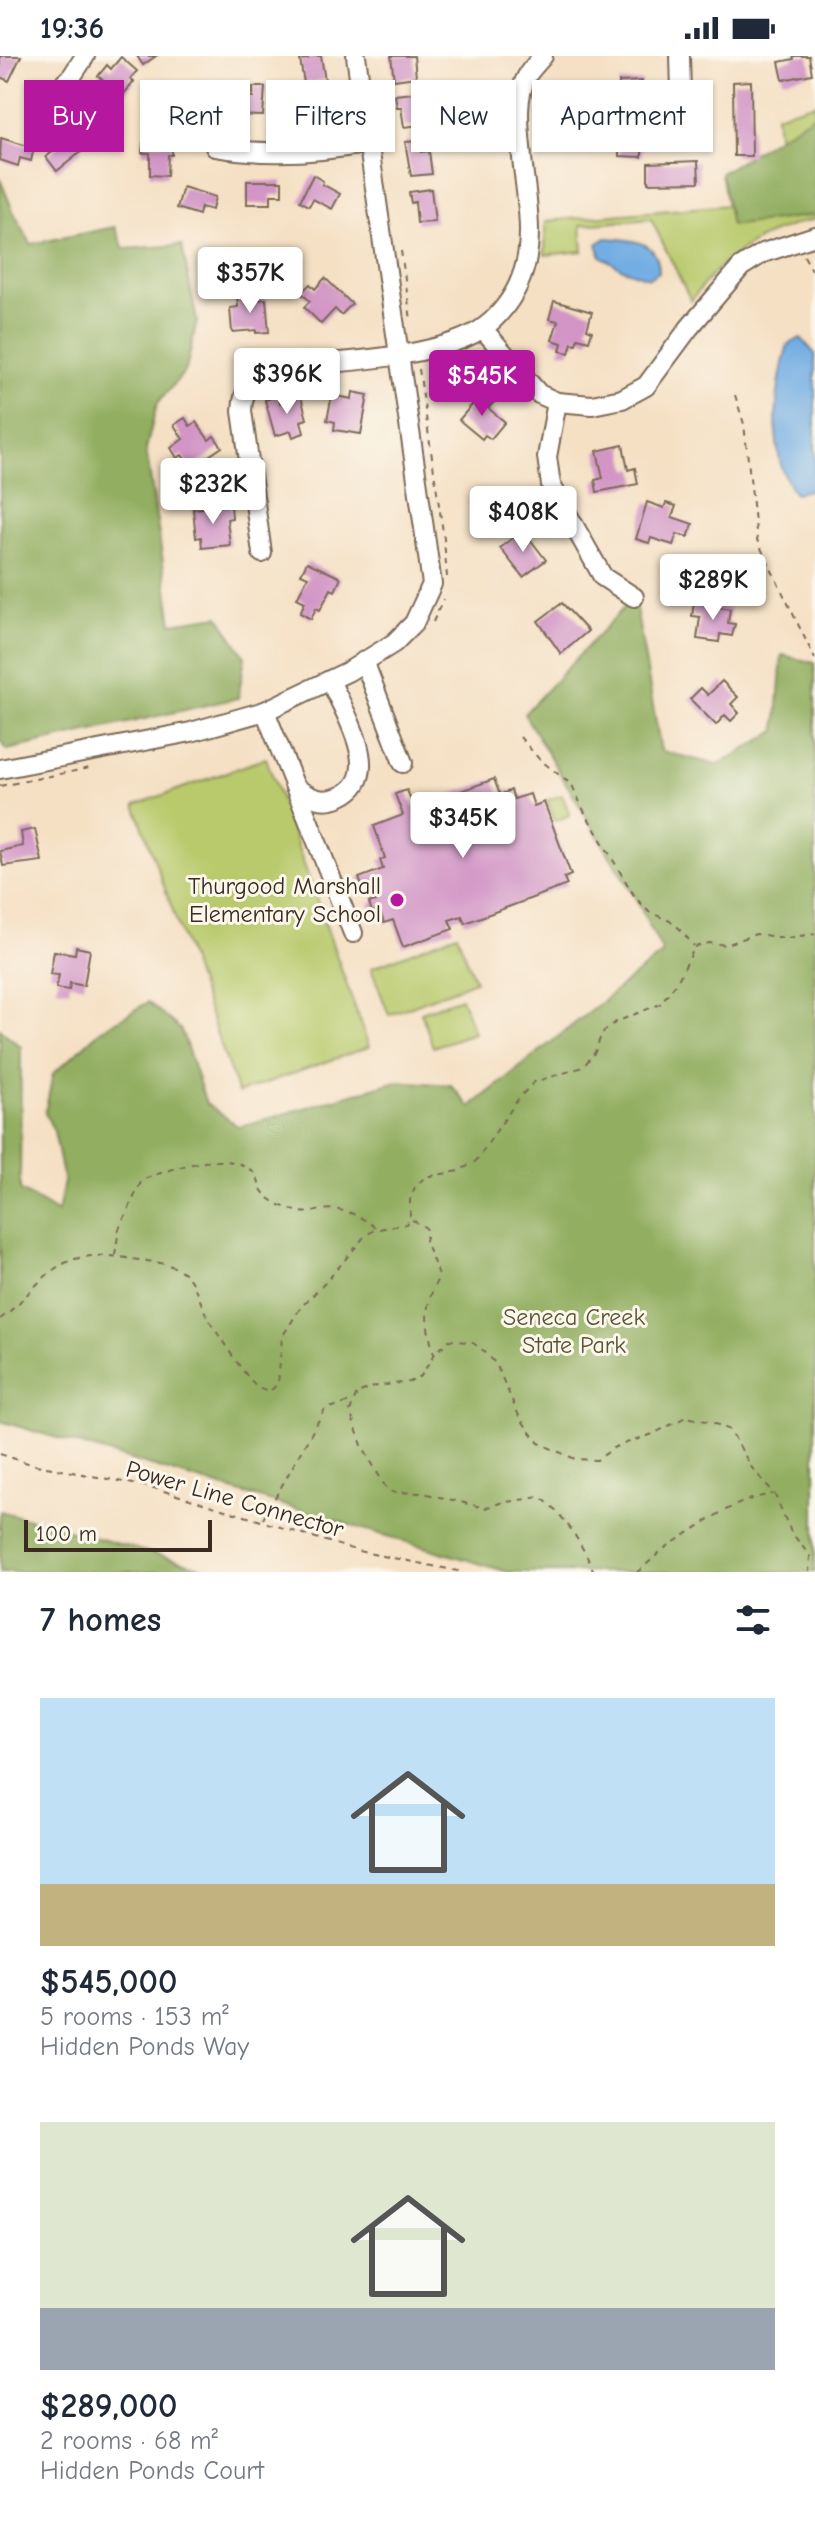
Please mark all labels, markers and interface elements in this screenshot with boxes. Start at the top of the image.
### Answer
text: 19:36 [40,11,104,46]
chip: Buy [24,80,124,152]
chip: Rent [140,80,250,152]
chip: Filters [266,80,395,152]
chip: New [411,80,516,152]
chip: Apartment [532,80,713,152]
pin: $357K [194,247,306,315]
text: $357K [216,258,284,288]
pin: $396K [231,348,343,416]
pin: $545K [426,350,538,418]
text: $396K [252,359,322,389]
text: $545K [447,361,517,391]
pin: $232K [157,458,269,526]
text: $232K [178,469,248,499]
pin: $408K [467,486,579,554]
text: $408K [488,497,558,527]
pin: $289K [657,554,769,622]
text: $289K [678,565,748,595]
pin: $345K [407,792,519,860]
text: $345K [428,803,498,833]
place label: Thurgood Marshall Elementary School [188,872,381,928]
marker: Thurgood Marshall Elementary School [388,891,406,909]
park label: Seneca Creek State Park [503,1303,645,1359]
street label: Power Line Connector [123,1455,348,1544]
scale bar [24,1516,212,1552]
text: 100 m [36,1521,97,1547]
icon: filters [731,1598,775,1642]
text: 7 homes [40,1600,161,1640]
icon: home [336,1750,480,1894]
text: $545,000 [40,1962,177,2002]
text: 5 rooms · 153 m² [40,2002,229,2032]
text: Hidden Ponds Way [40,2032,249,2062]
icon: home [336,2174,480,2318]
text: $289,000 [40,2386,177,2426]
text: 2 rooms · 68 m² [40,2426,218,2456]
text: Hidden Ponds Court [40,2456,264,2486]

